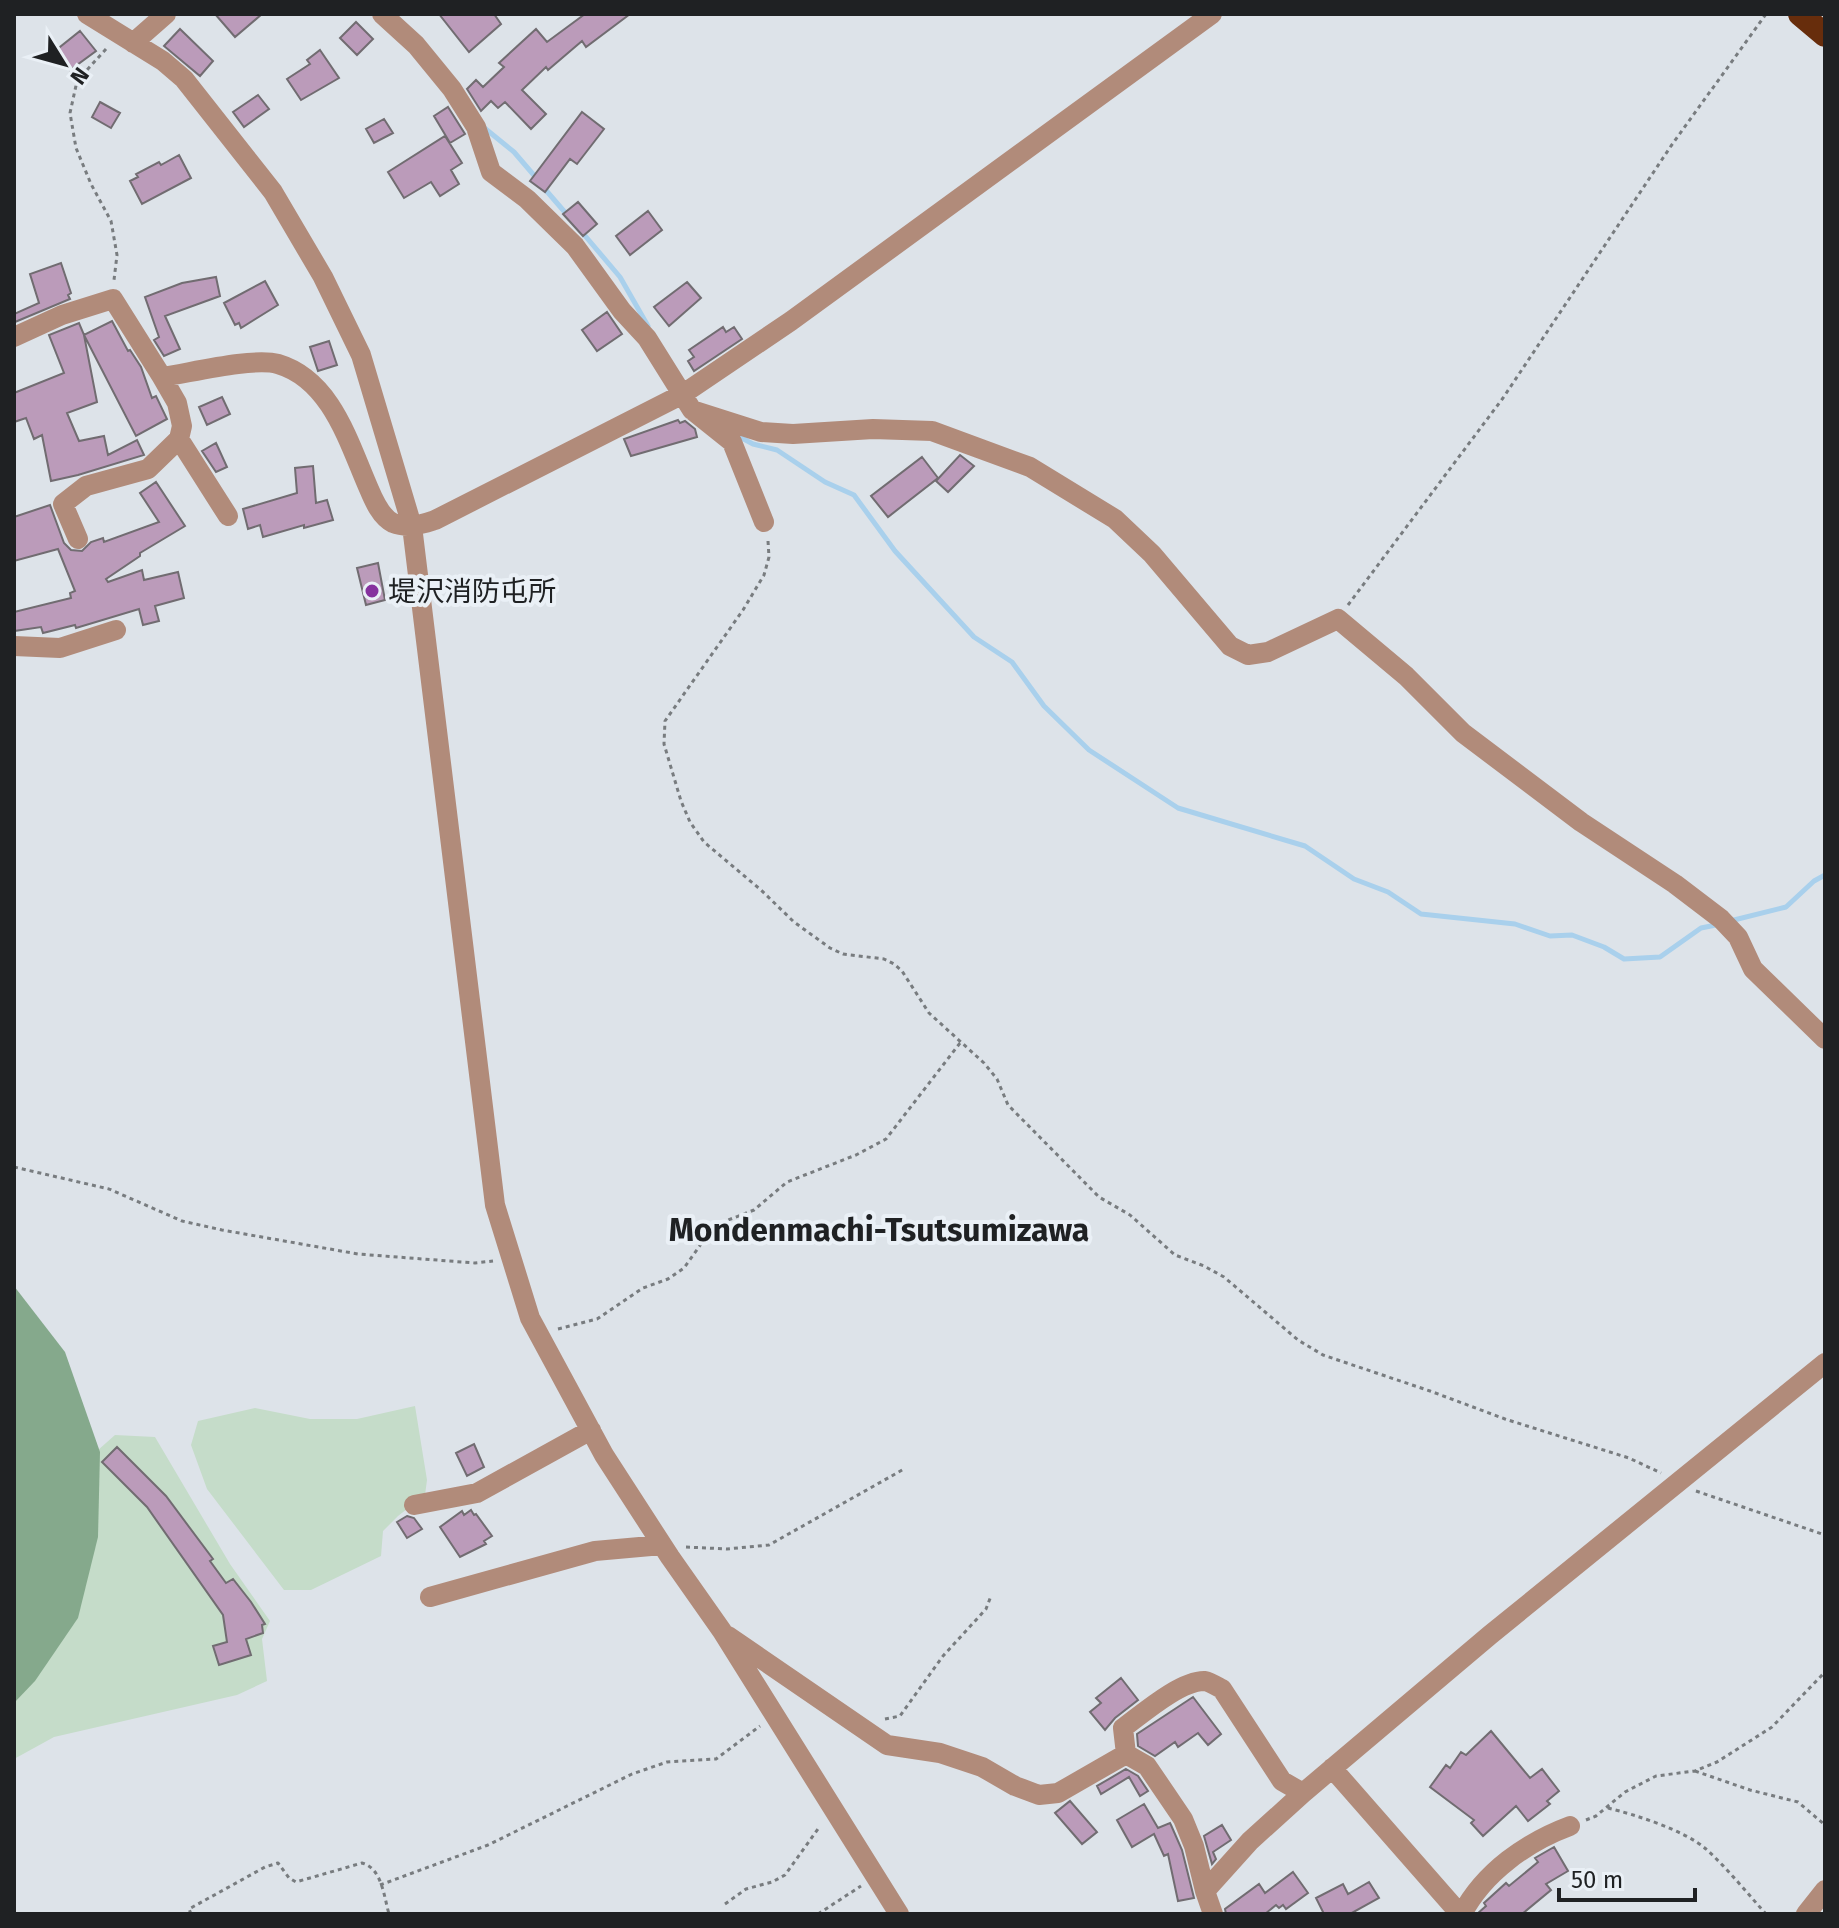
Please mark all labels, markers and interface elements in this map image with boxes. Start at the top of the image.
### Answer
north arrow [24,24,104,104]
text: N [64,62,95,90]
place label: 堤沢消防屯所 [388,575,556,608]
marker: 堤沢消防屯所 [363,582,381,600]
district label: Mondenmachi-Tsutsumizawa [669,1211,1089,1249]
scale bar [1559,1852,1695,1902]
text: 50 m [1571,1866,1623,1894]

